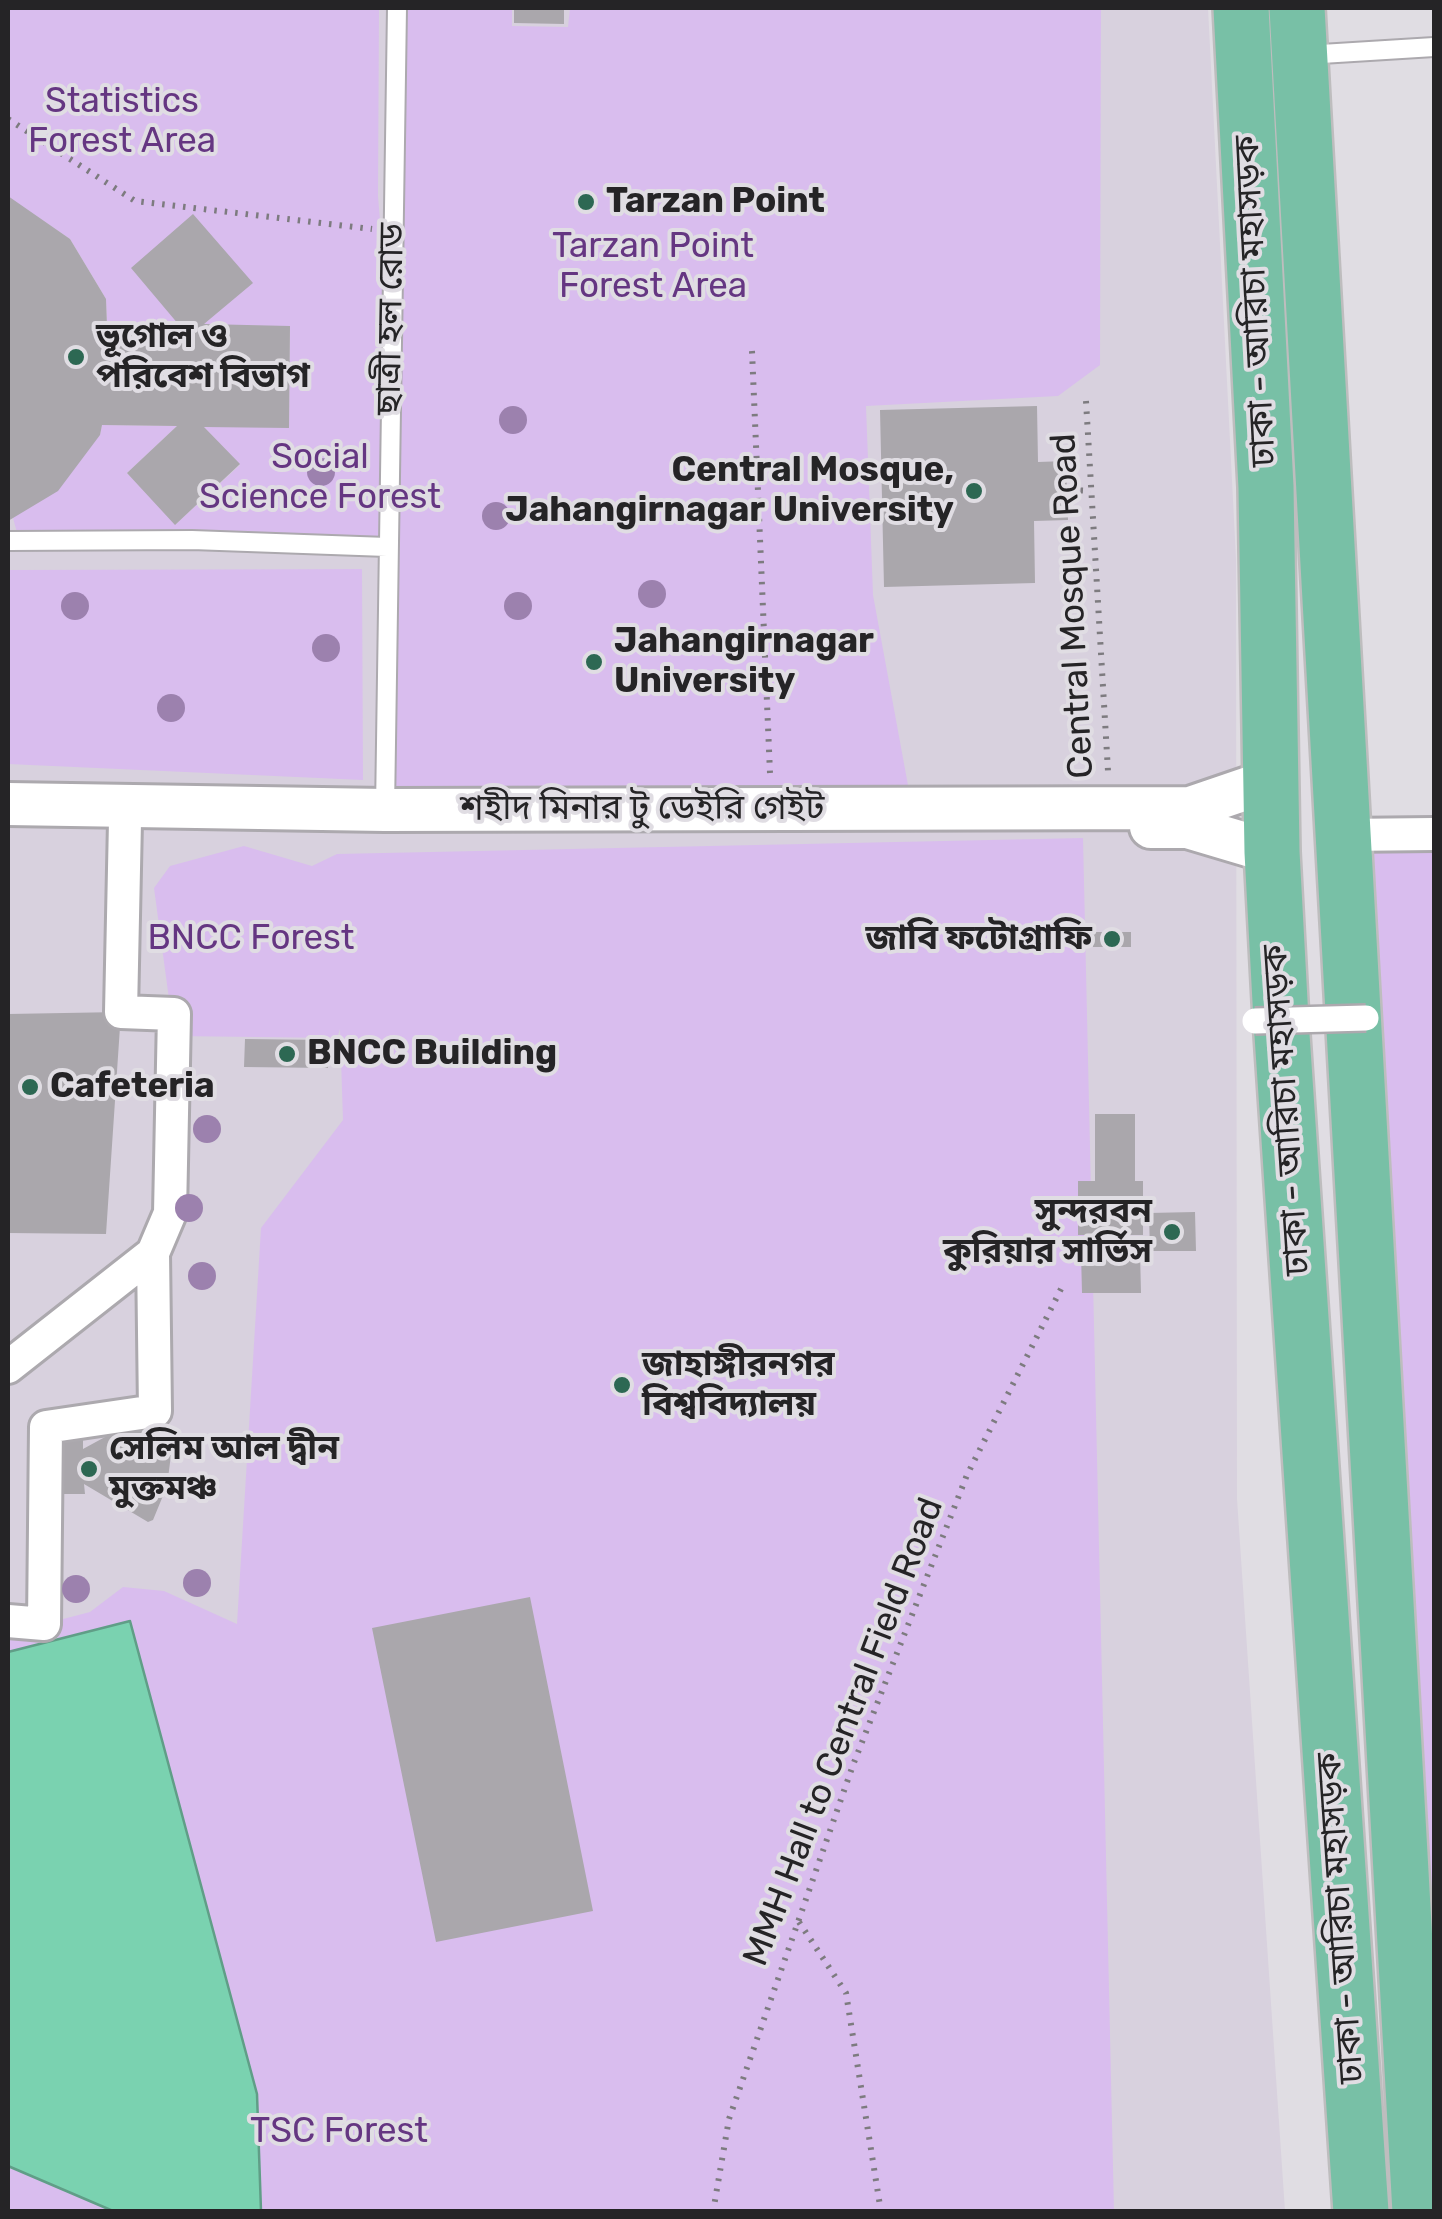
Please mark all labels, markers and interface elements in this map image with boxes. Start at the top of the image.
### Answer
park label: Statistics Forest Area [28,81,216,163]
street label: ঢাকা - আরিচা মহাসড়ক [1226,134,1286,468]
place label: Tarzan Point [606,181,825,223]
marker: Tarzan Point [575,191,597,213]
street label: ছাত্রী হল রোড [368,223,414,415]
park label: Tarzan Point Forest Area [552,226,754,308]
place label: ভূগোল ও পরিবেশ বিভাগ [96,316,310,398]
marker: ভূগোল ও পরিবেশ বিভাগ [65,346,87,368]
street label: Central Mosque Road [1043,432,1103,780]
park label: Social Science Forest [199,437,441,519]
place label: Central Mosque, Jahangirnagar University [505,450,954,532]
marker: Central Mosque, Jahangirnagar University [963,480,985,502]
place label: Jahangirnagar University [614,621,874,703]
marker: Jahangirnagar University [583,651,605,673]
street label: শহীদ মিনার টু ডেইরি গেইট [460,788,824,830]
park label: BNCC Forest [147,918,355,960]
place label: জাবি ফটোগ্রাফি [866,918,1092,960]
marker: জাবি ফটোগ্রাফি [1101,928,1123,950]
street label: ঢাকা - আরিচা মহাসড়ক [1254,943,1320,1277]
place label: BNCC Building [307,1033,557,1075]
marker: BNCC Building [276,1043,298,1065]
place label: Cafeteria [50,1066,215,1108]
marker: Cafeteria [19,1076,41,1098]
place label: সুন্দরবন কুরিয়ার সার্ভিস [943,1191,1152,1273]
marker: সুন্দরবন কুরিয়ার সার্ভিস [1161,1221,1183,1243]
place label: জাহাঙ্গীরনগর বিশ্ববিদ্যালয় [642,1344,835,1426]
marker: জাহাঙ্গীরনগর বিশ্ববিদ্যালয় [611,1374,633,1396]
place label: সেলিম আল দ্বীন মুক্তমঞ্চ [109,1428,339,1510]
marker: সেলিম আল দ্বীন মুক্তমঞ্চ [78,1458,100,1480]
street label: MMH Hall to Central Field Road [735,1492,953,1972]
street label: ঢাকা - আরিচা মহাসড়ক [1308,1751,1374,2085]
park label: TSC Forest [250,2111,428,2153]

